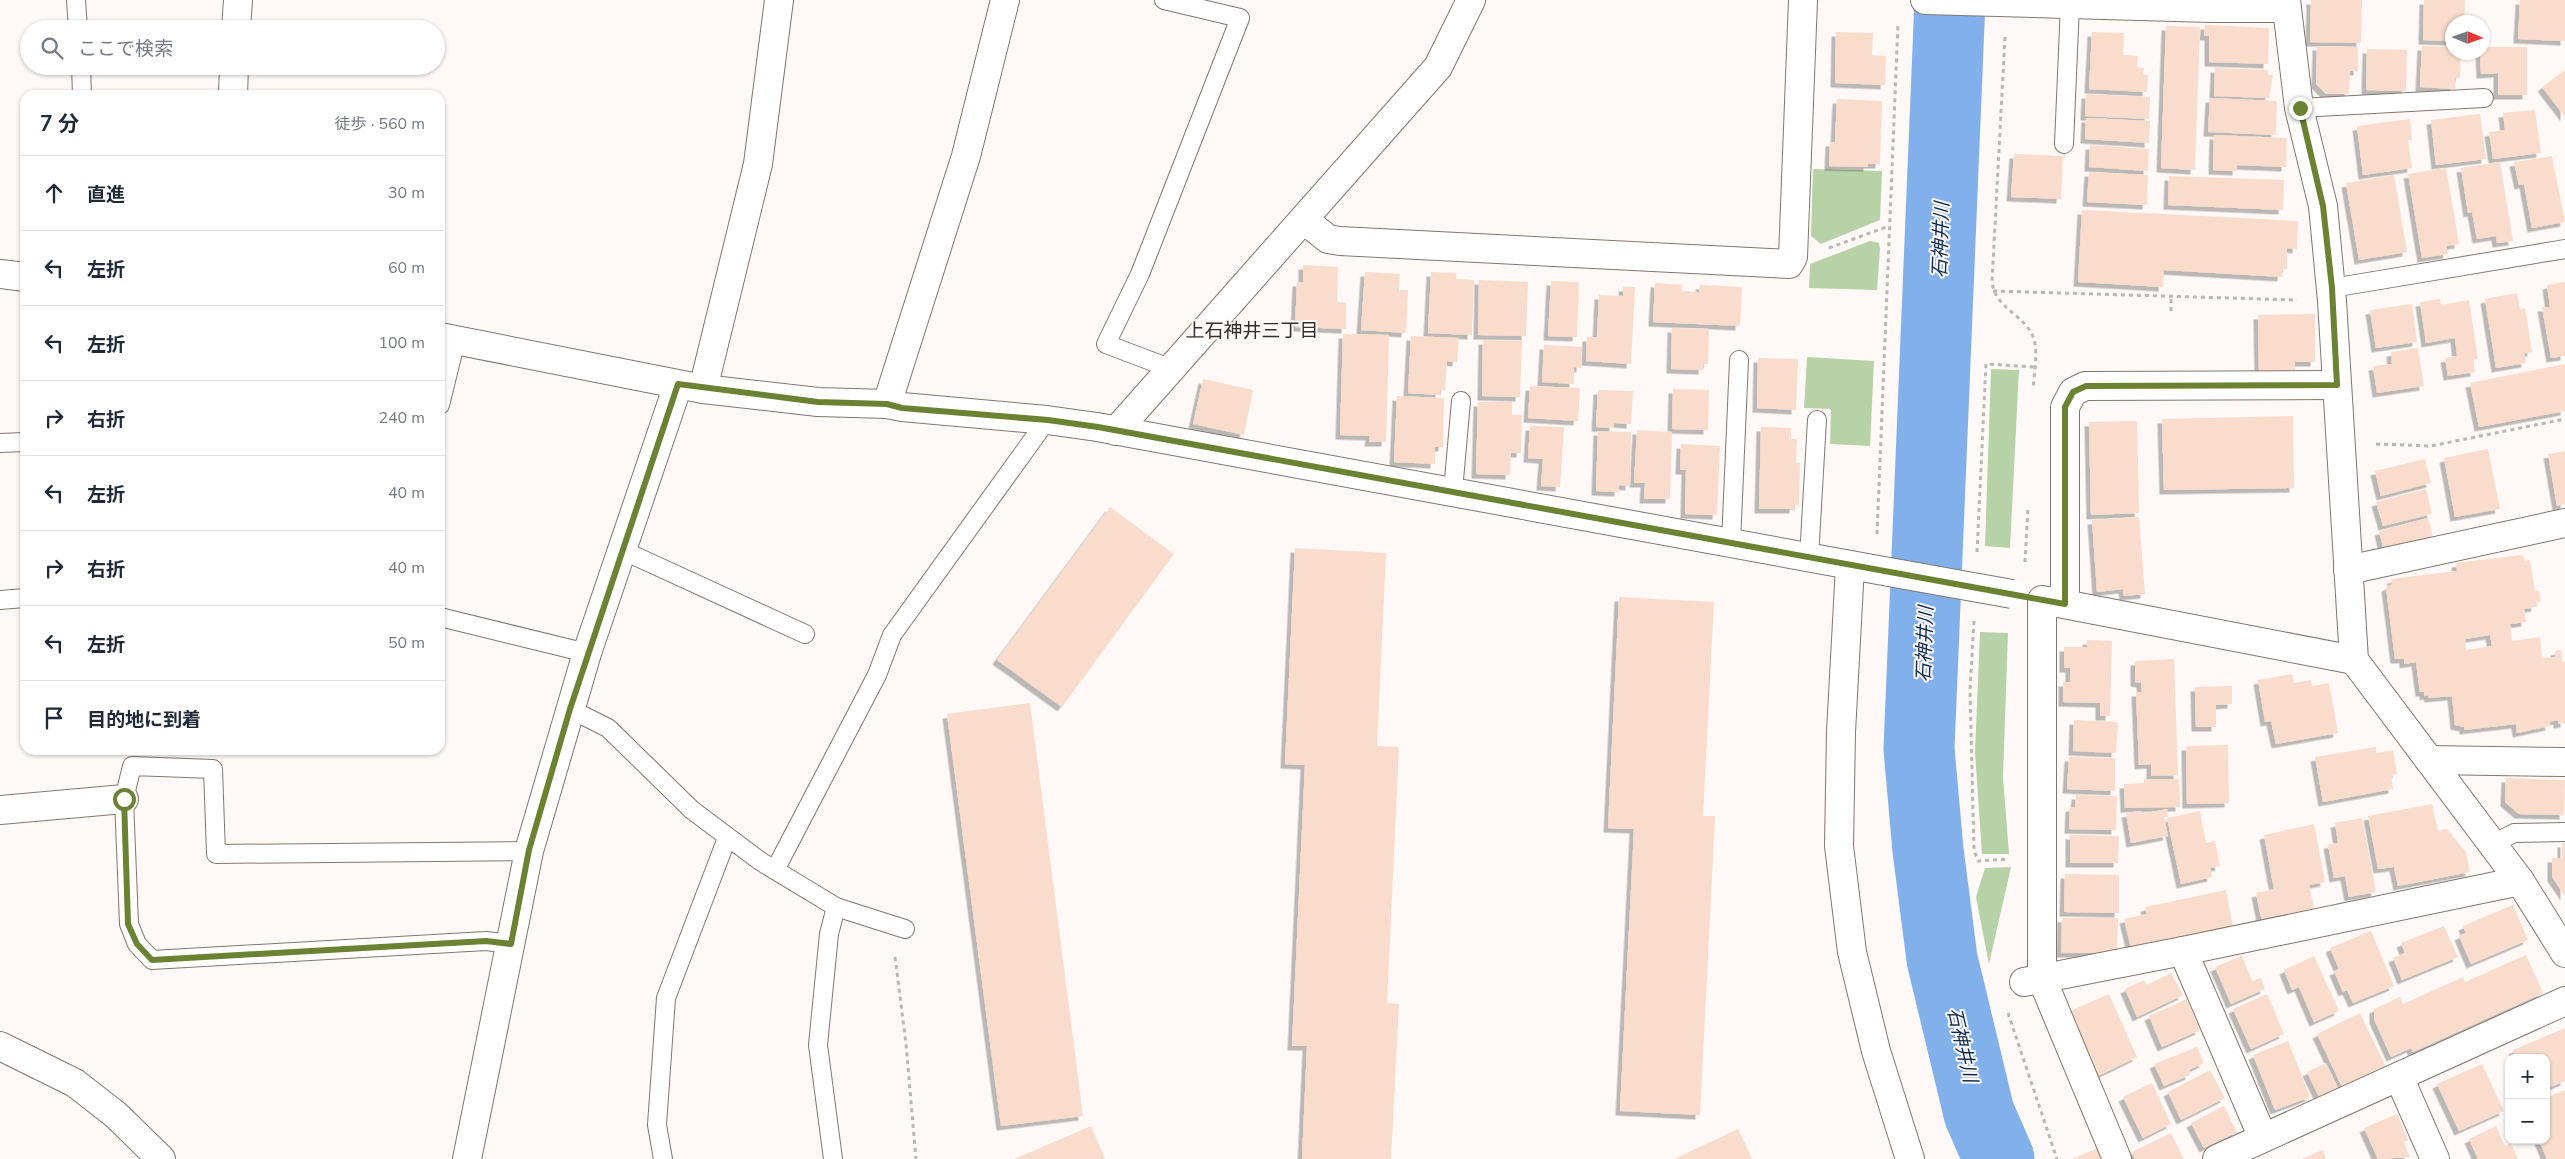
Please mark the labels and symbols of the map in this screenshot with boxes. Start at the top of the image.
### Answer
north arrow [2445,15,2490,60]
route end [2289,97,2312,120]
water label: 石神井川 [1927,200,1955,278]
district label: 上石神井三丁目 [1185,318,1319,344]
water label: 石神井川 [1911,604,1939,682]
route start [113,788,136,811]
water label: 石神井川 [1941,1005,1984,1087]

